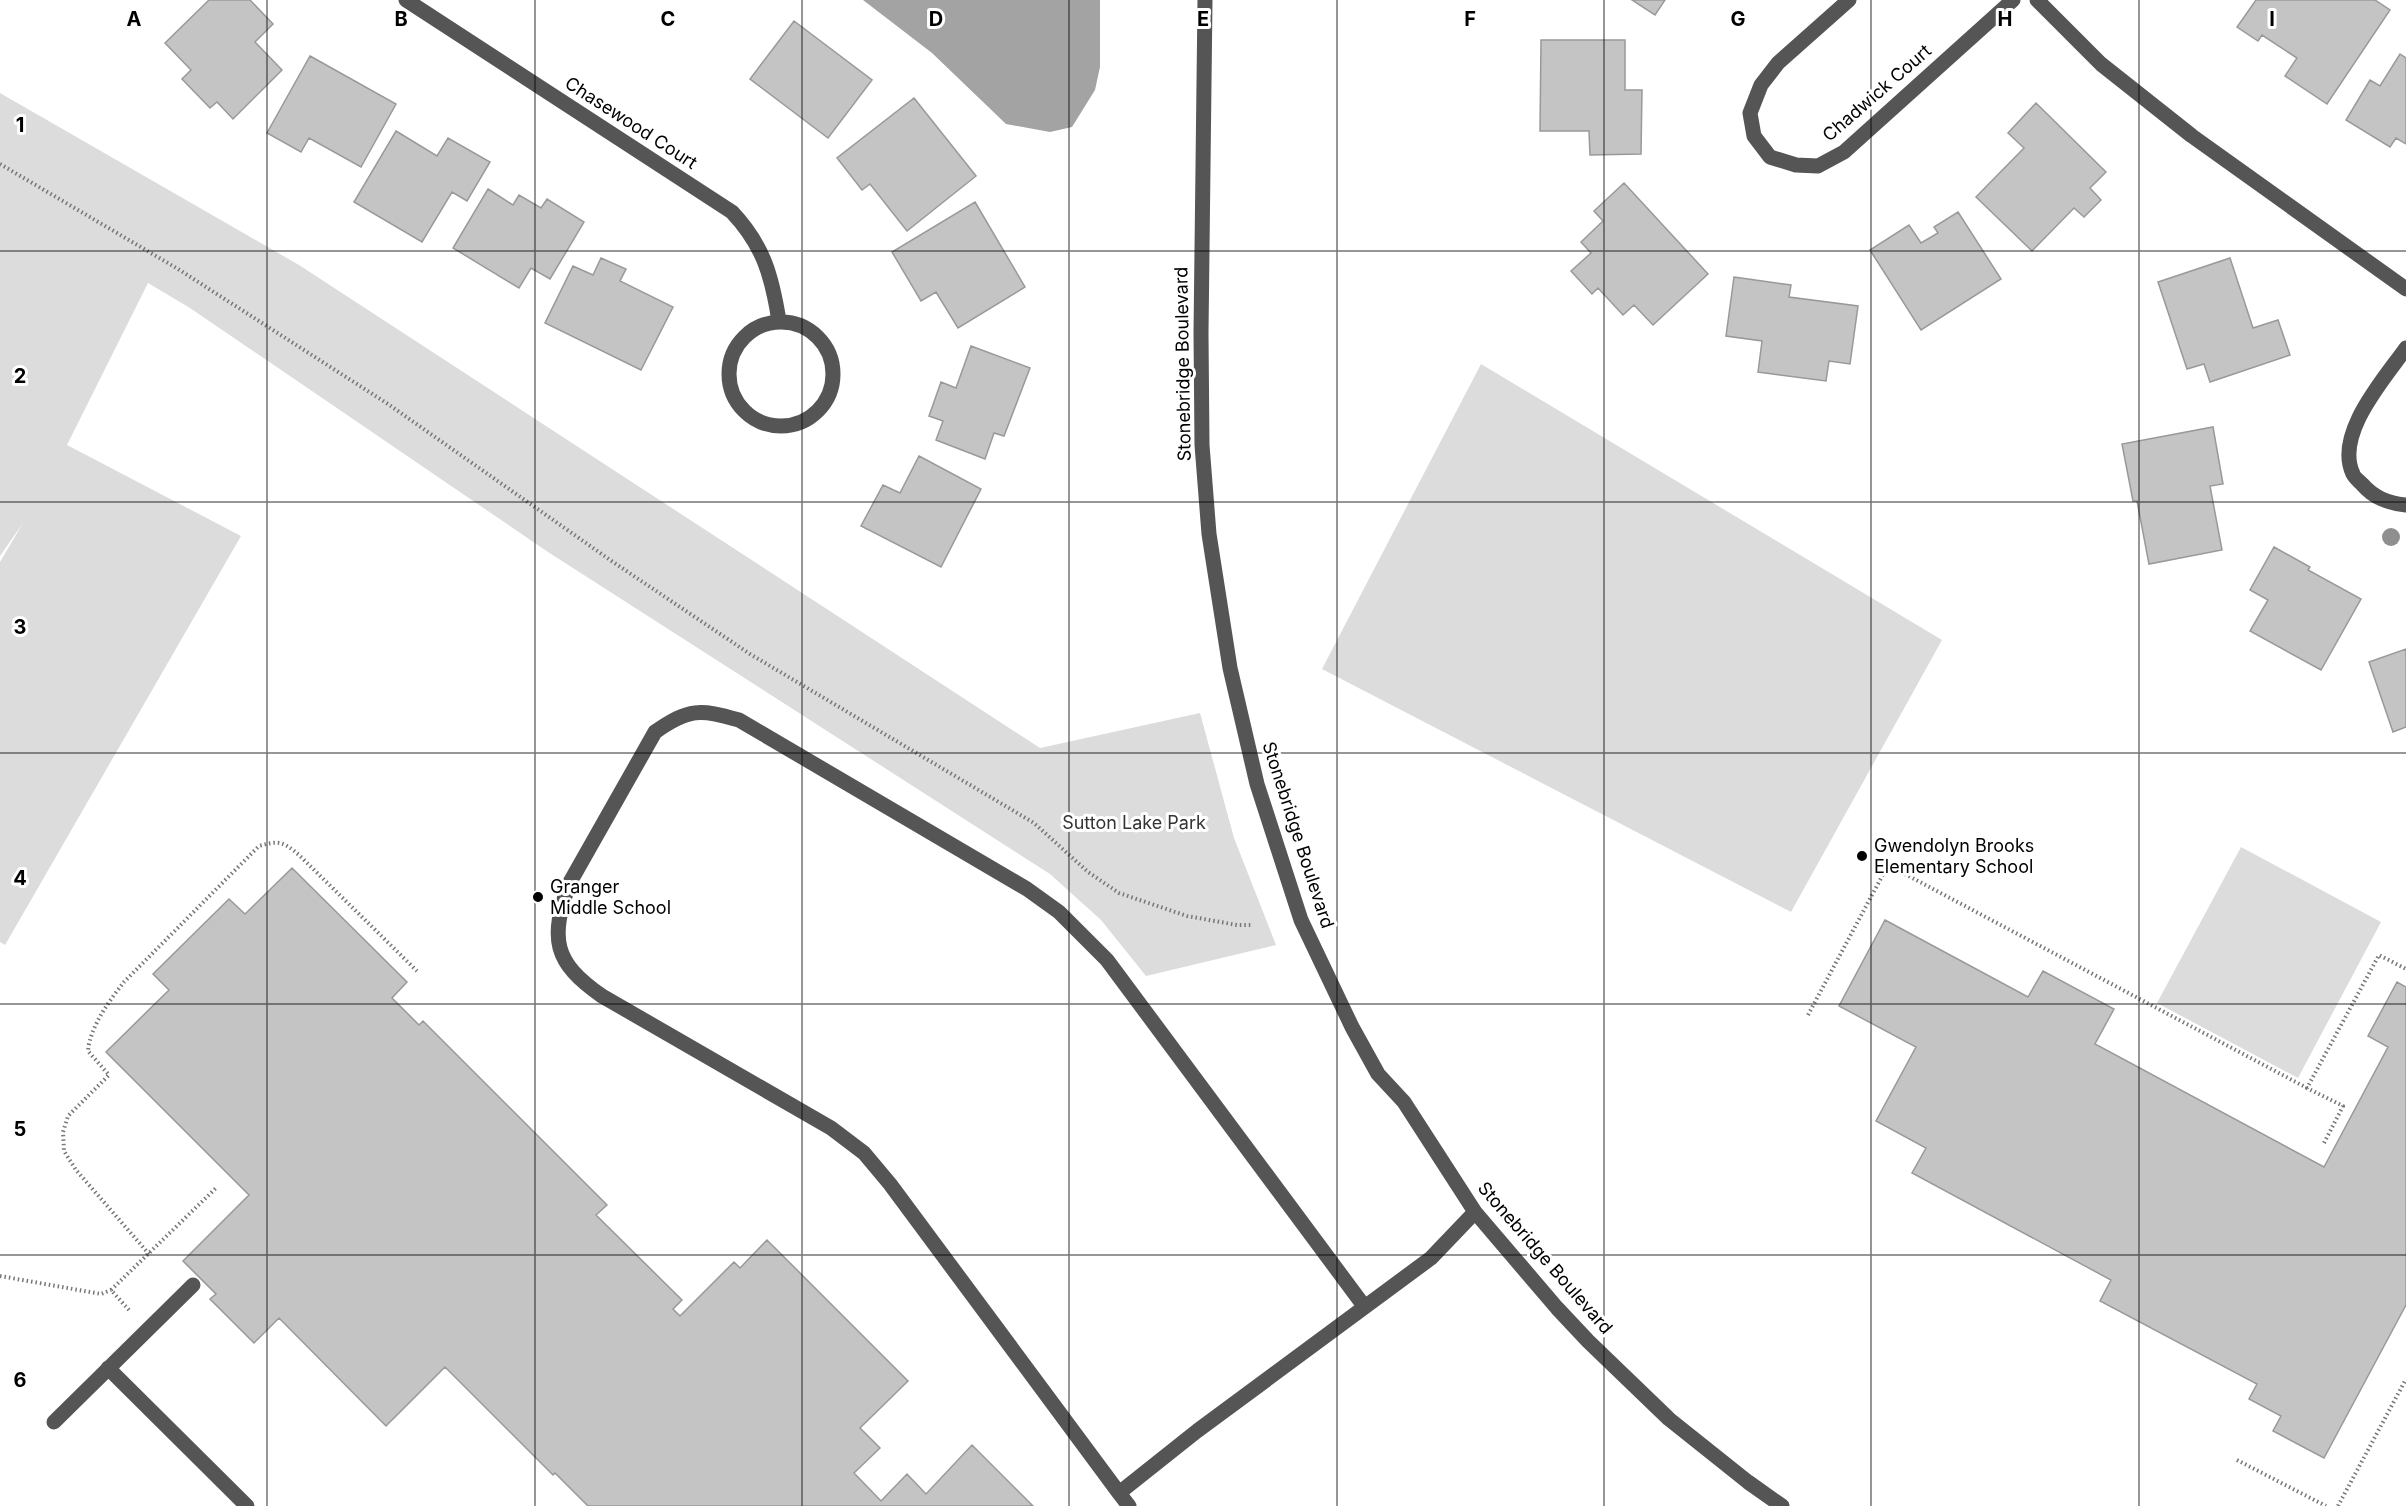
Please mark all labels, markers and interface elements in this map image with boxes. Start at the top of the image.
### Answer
text: A [127,7,142,31]
text: B [394,7,408,31]
text: C [661,7,675,31]
text: D [929,7,943,31]
text: E [1197,7,1209,31]
text: F [1464,7,1476,31]
text: G [1730,7,1746,31]
text: H [1998,7,2012,31]
text: I [2269,7,2275,31]
street label: Chadwick Court [1818,40,1935,145]
street label: Chasewood Court [561,72,701,173]
text: 1 [16,113,24,137]
street label: Stonebridge Boulevard [1170,267,1195,461]
text: 2 [14,364,26,388]
text: 3 [14,615,26,639]
street label: Stonebridge Boulevard [1258,739,1339,931]
park label: Sutton Lake Park [1062,812,1206,833]
place label: Gwendolyn Brooks Elementary School [1874,835,2034,877]
marker: Gwendolyn Brooks Elementary School [1855,849,1869,863]
text: 4 [13,866,27,890]
place label: Granger Middle School [550,876,671,918]
marker: Granger Middle School [531,890,545,904]
text: 5 [14,1117,26,1141]
street label: Stonebridge Boulevard [1474,1177,1617,1338]
text: 6 [14,1368,27,1392]

